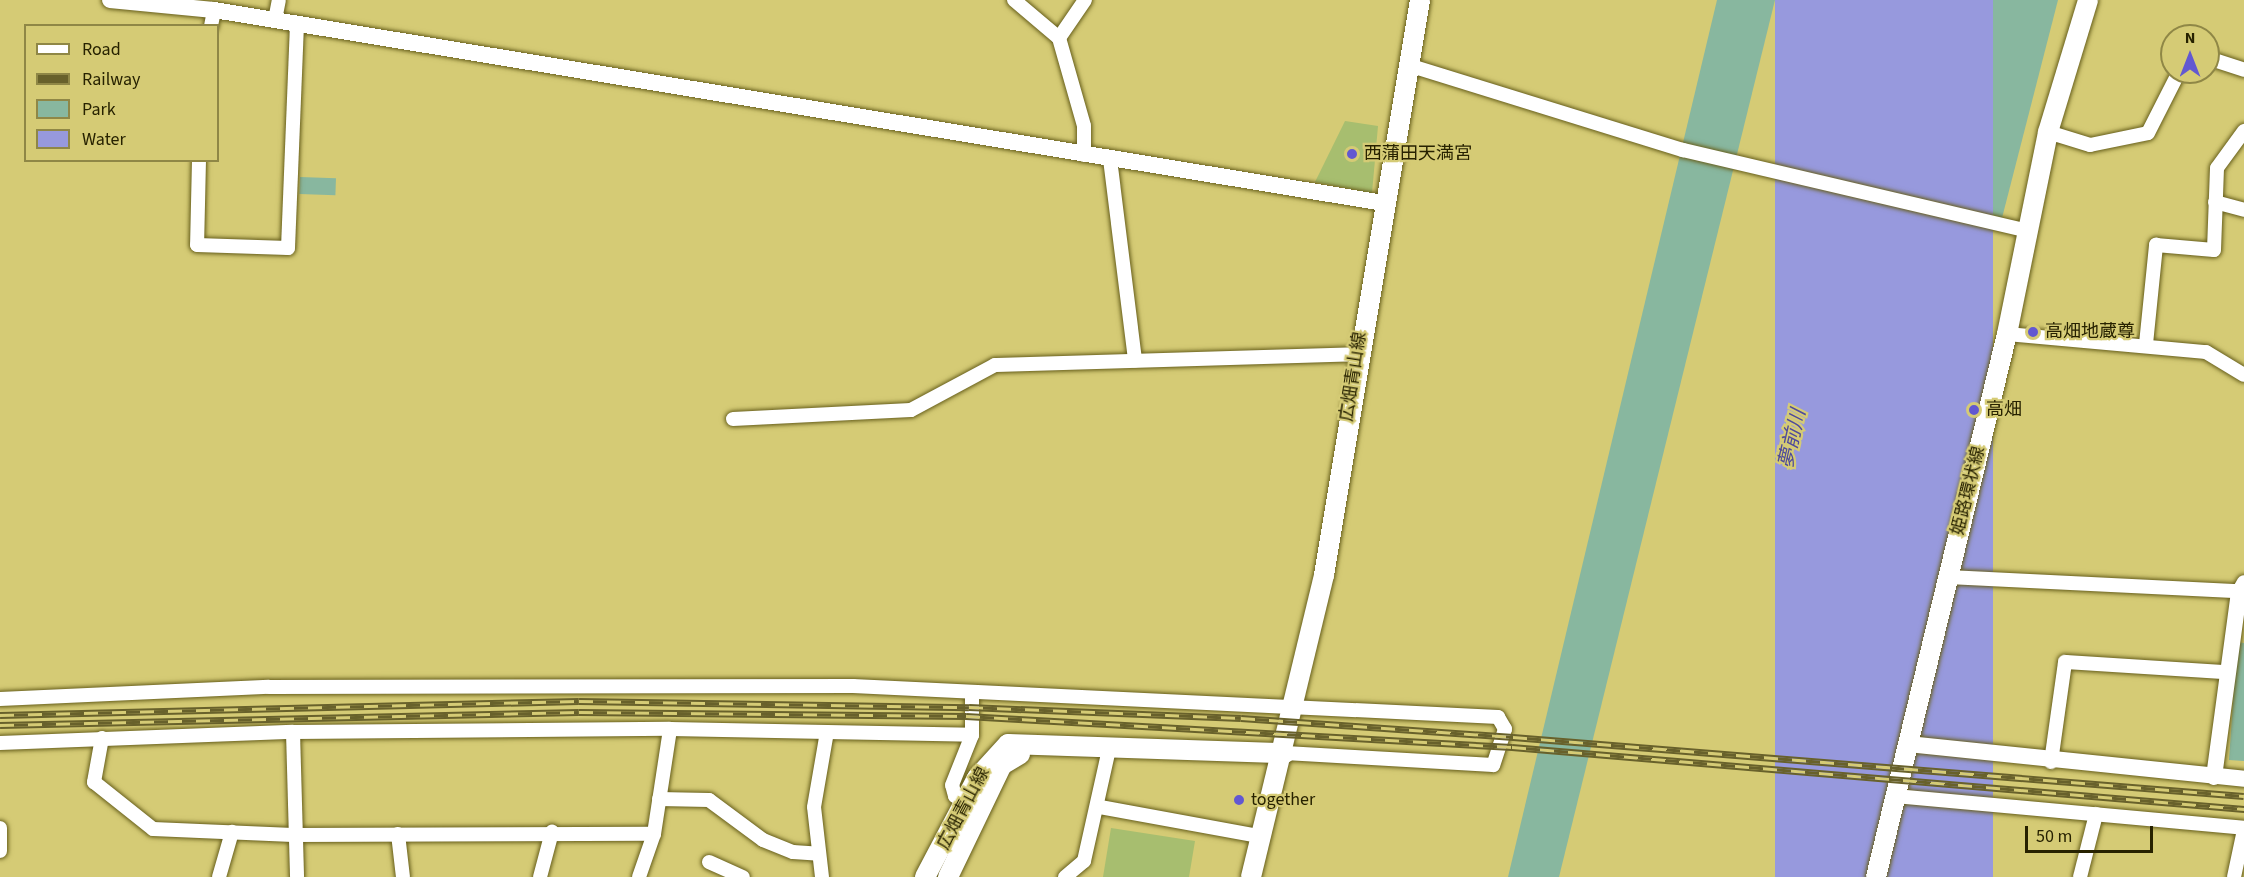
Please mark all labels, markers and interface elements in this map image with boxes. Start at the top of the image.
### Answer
legend [24,24,219,162]
north arrow [2160,24,2220,84]
text: N [2185,27,2195,49]
text: Road [82,37,121,62]
text: Railway [82,67,141,92]
text: Park [82,97,116,122]
text: Water [82,127,126,152]
place label: 西蒲田天満宮 [1364,143,1472,165]
marker: 西蒲田天満宮 [1345,147,1359,161]
place label: 高畑地蔵尊 [2045,321,2135,343]
marker: 高畑地蔵尊 [2026,325,2040,339]
street label: 広畑青山線 [1336,331,1372,423]
place label: 高畑 [1986,399,2022,421]
marker: 高畑 [1967,403,1981,417]
water label: 夢前川 [1775,407,1811,471]
street label: 姫路環状線 [1948,445,1990,537]
street label: 広畑青山線 [933,764,995,854]
place label: together [1251,789,1315,811]
marker: together [1232,793,1246,807]
scale bar [2028,814,2156,852]
text: 50 m [2036,824,2072,849]

